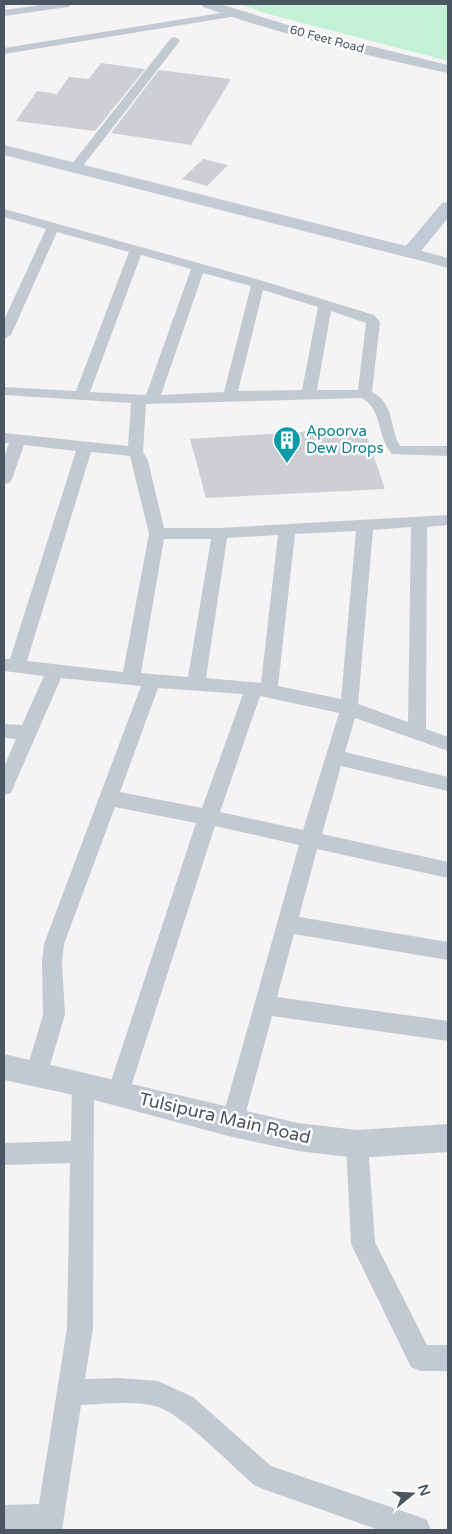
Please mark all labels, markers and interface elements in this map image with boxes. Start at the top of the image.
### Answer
street label: 60 Feet Road [288,22,366,56]
place label: Apoorva Dew Drops [306,422,384,457]
building icon: Apoorva Dew Drops [272,425,302,464]
street label: Tulsipura Main Road [137,1088,313,1148]
north arrow [387,1469,437,1519]
text: N [414,1482,434,1498]

